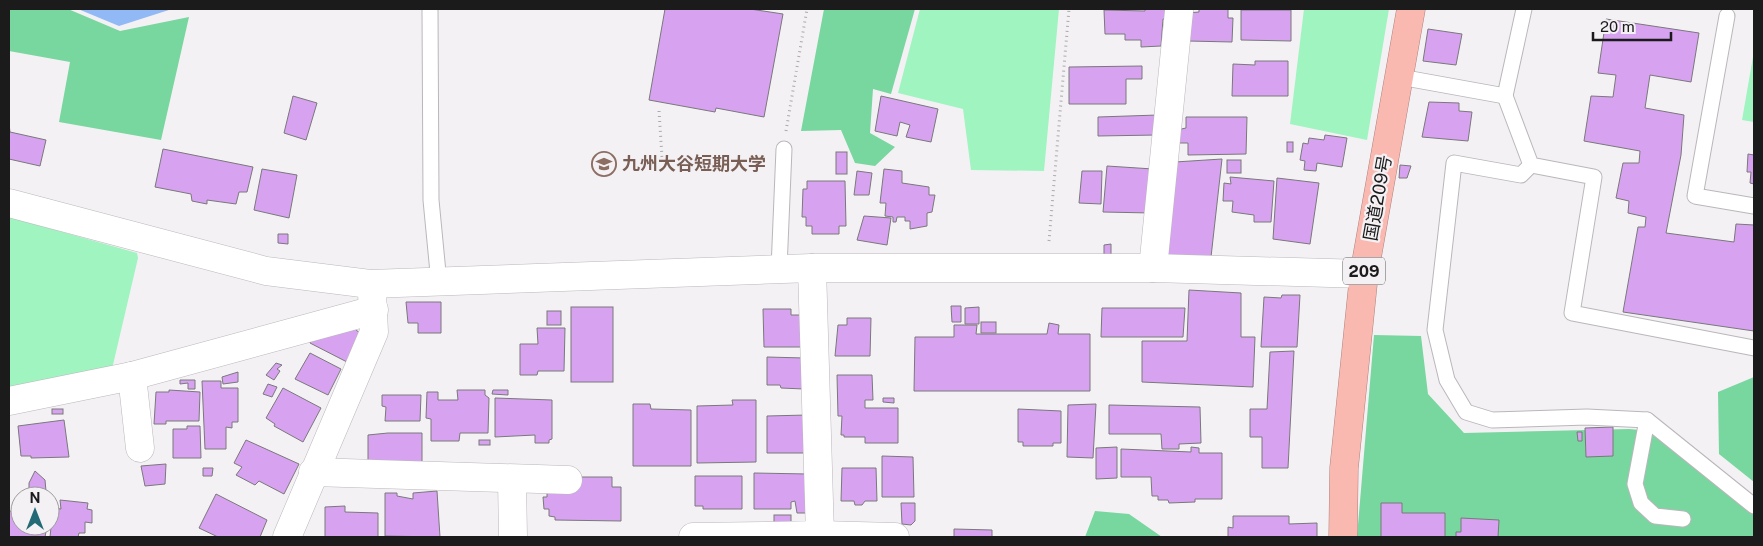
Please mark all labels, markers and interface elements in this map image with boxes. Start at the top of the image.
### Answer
scale bar [1593,10,1670,42]
text: 20 m [1600,18,1635,35]
school or university icon: 九州大谷短期大学 [591,151,617,177]
place label: 九州大谷短期大学 [622,153,766,174]
street label: 国道209号 [1360,153,1395,243]
road number: 209 [1343,258,1385,284]
north arrow [10,486,60,536]
text: N [30,490,40,506]

